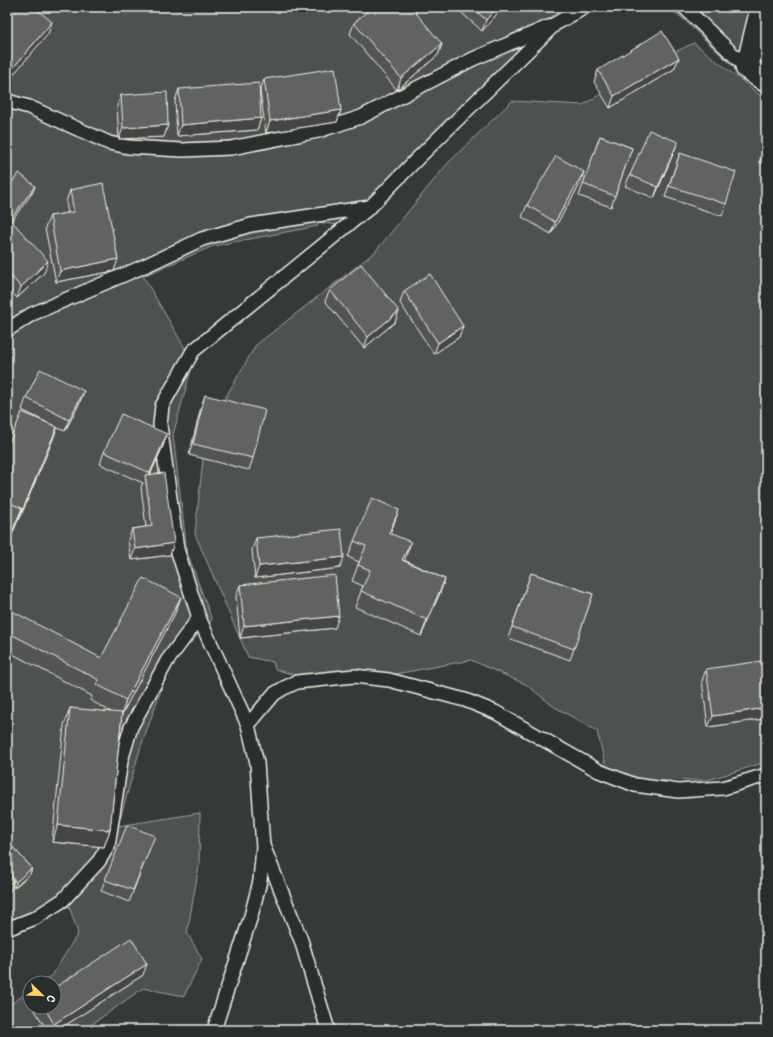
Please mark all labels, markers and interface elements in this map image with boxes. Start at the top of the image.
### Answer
north arrow [22,975,62,1015]
text: С [43,993,58,1005]

